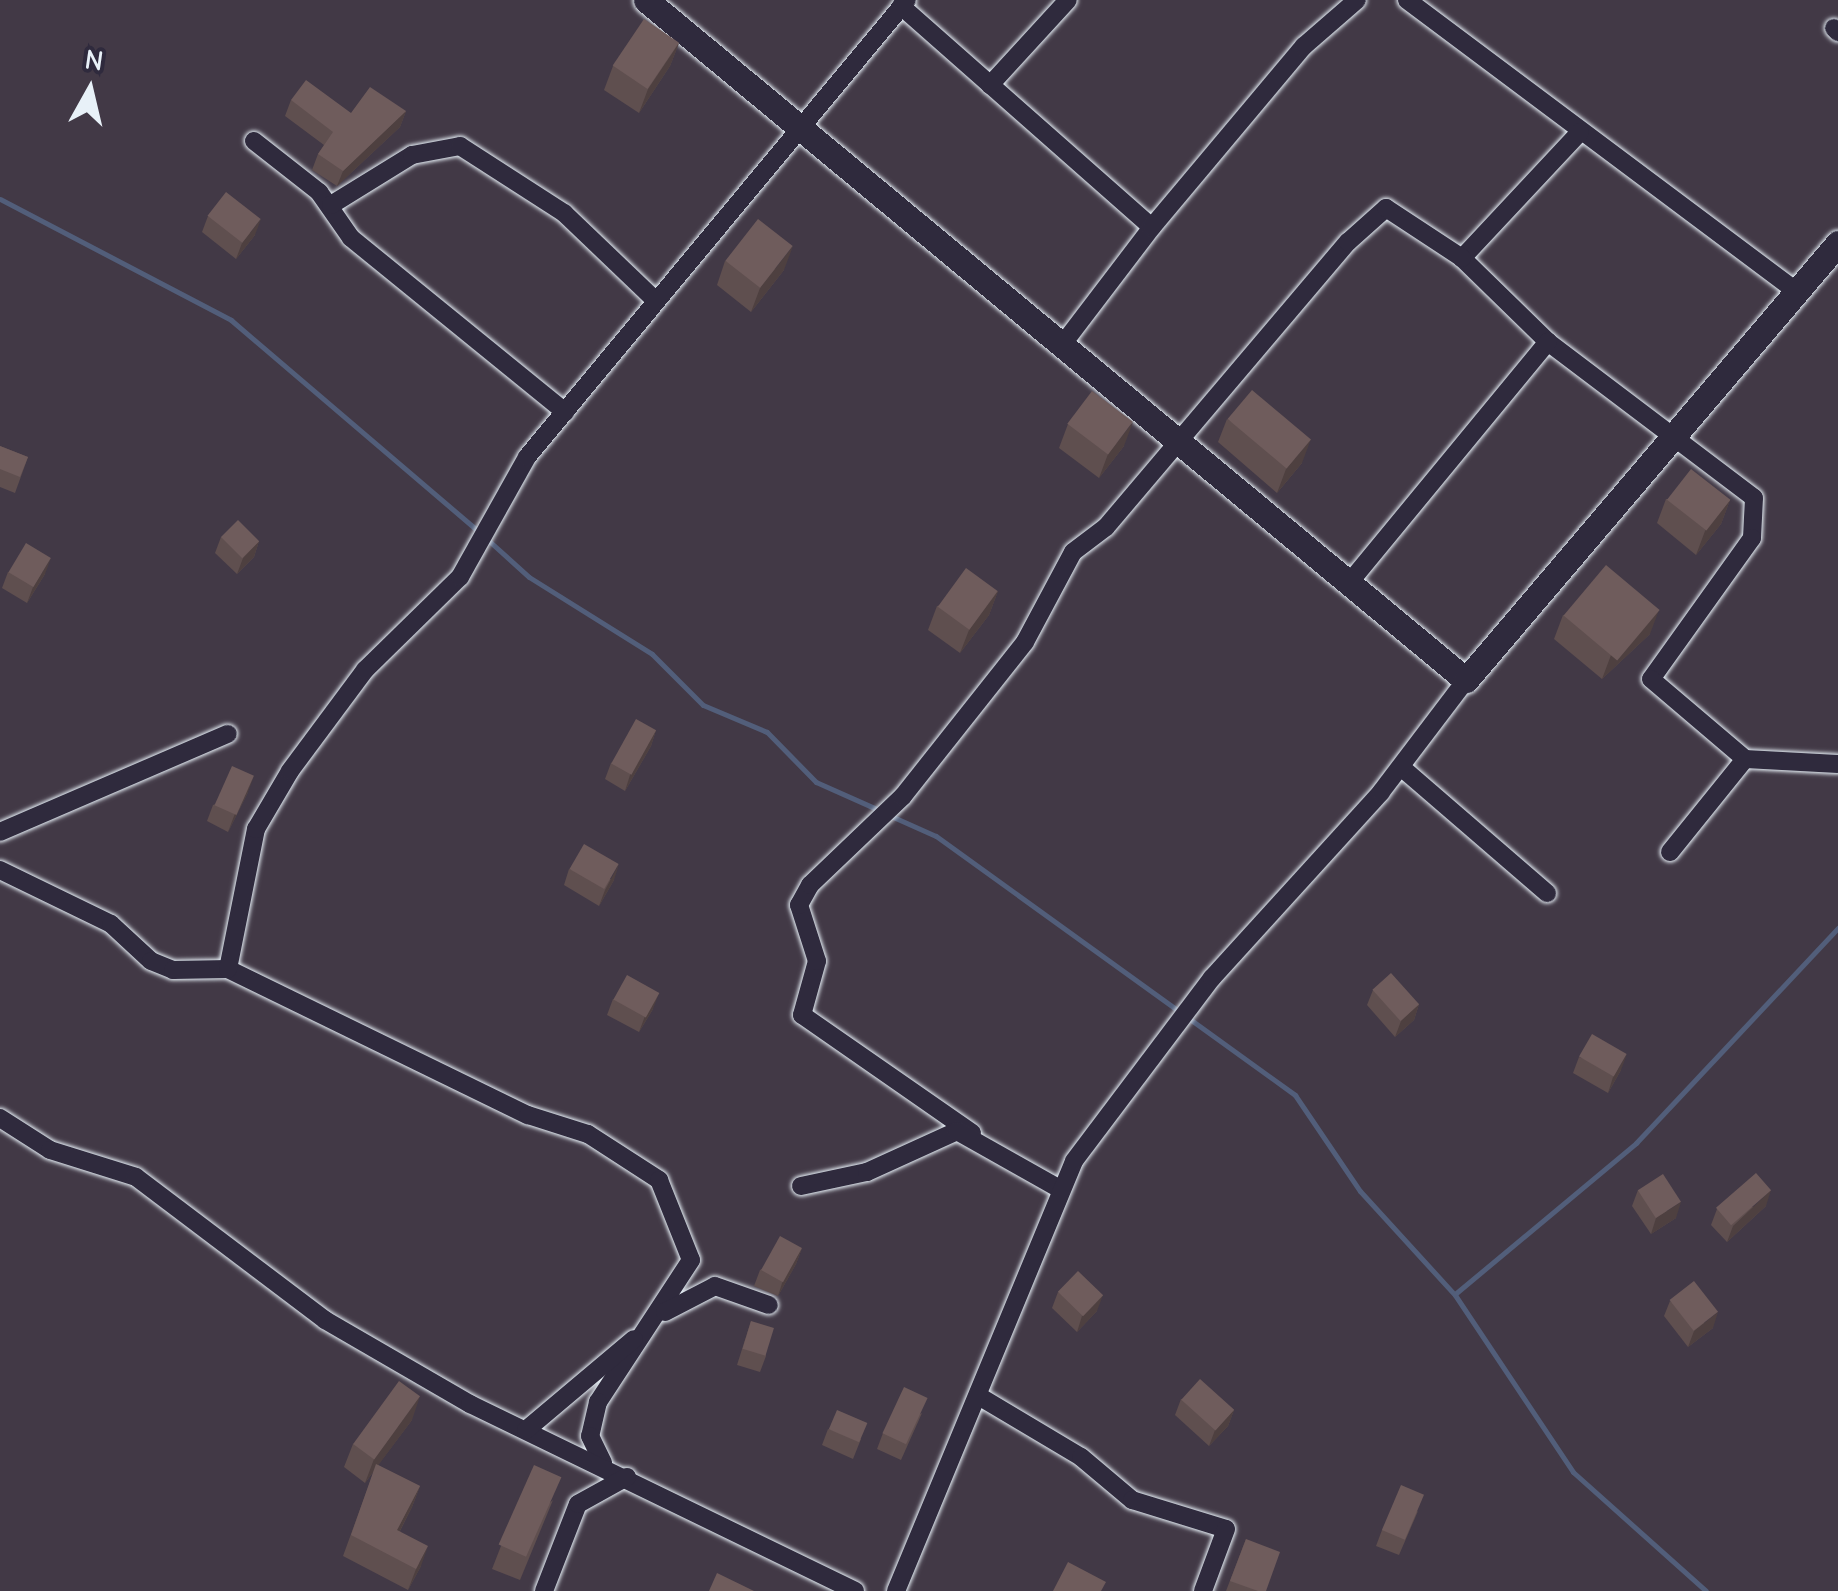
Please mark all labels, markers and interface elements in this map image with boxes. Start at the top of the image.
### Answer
north arrow [40,40,140,140]
text: N [83,43,105,77]

